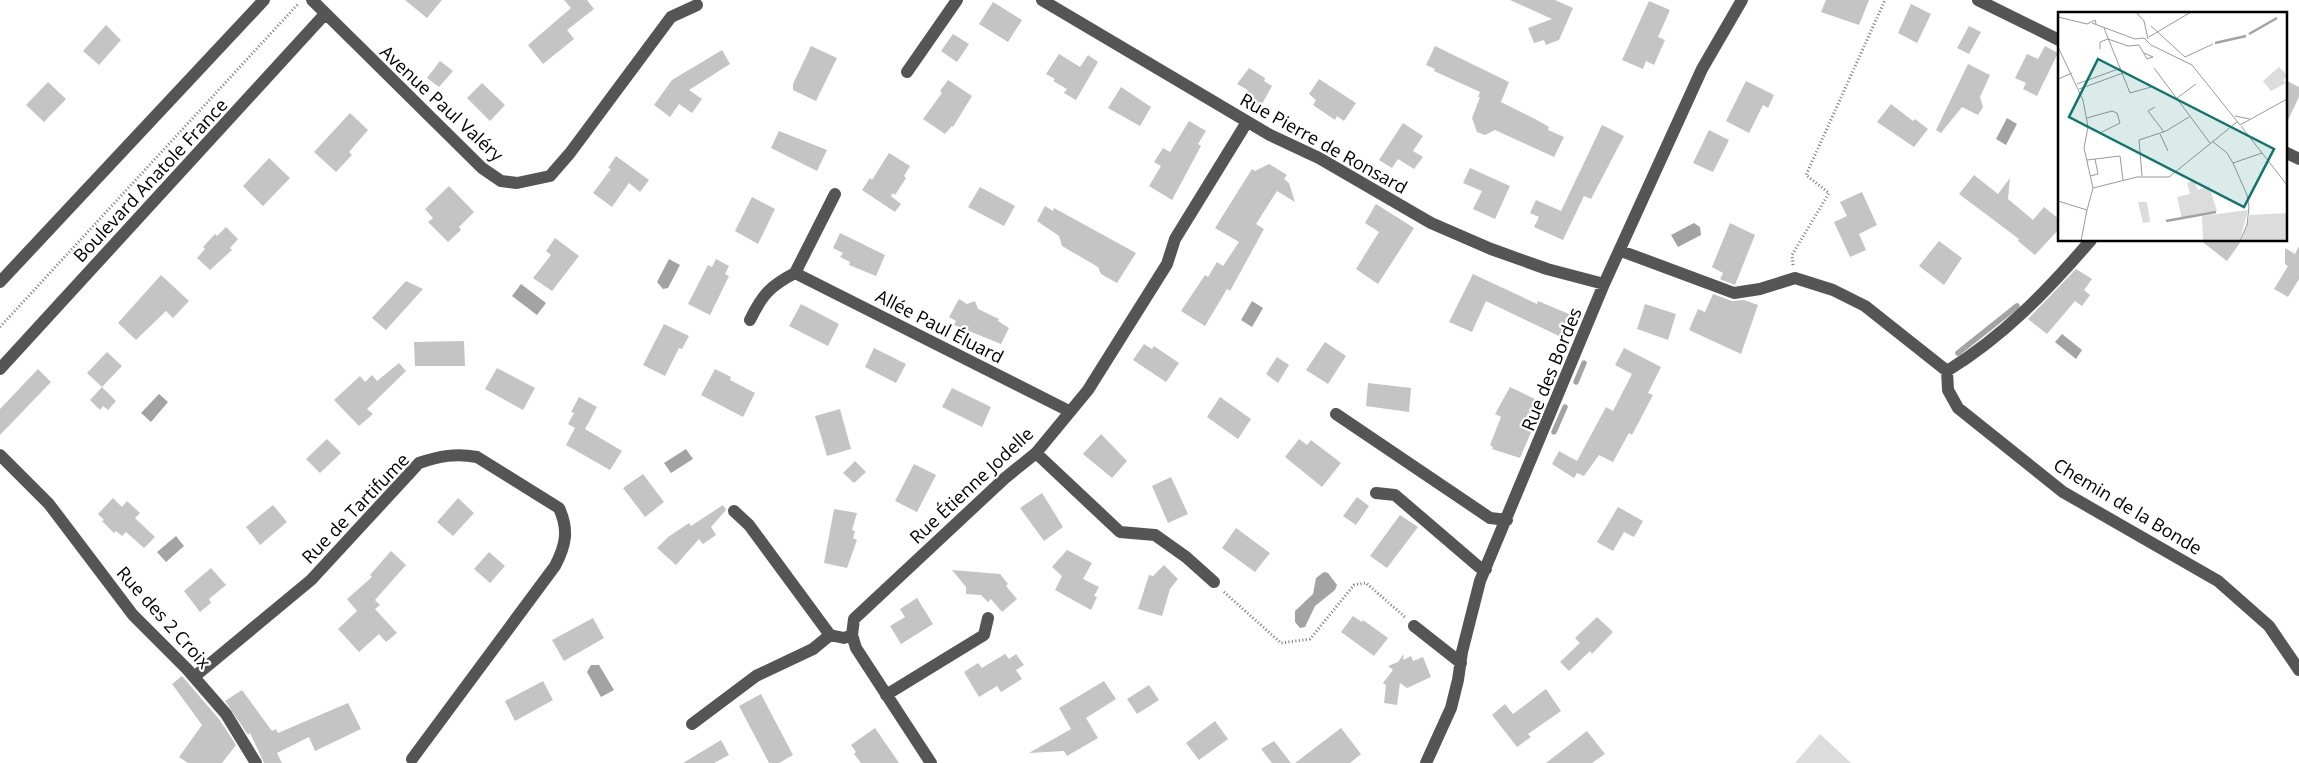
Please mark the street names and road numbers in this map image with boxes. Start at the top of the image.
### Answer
street label: Avenue Paul Valéry [375,40,509,167]
street label: Rue Pierre de Ronsard [1236,87,1412,199]
street label: Boulevard Anatole France [68,93,232,267]
street label: Allée Paul Éluard [872,283,1008,369]
street label: Rue des Bordes [1515,304,1587,434]
street label: Rue Étienne Jodelle [904,421,1038,549]
street label: Rue de Tartifume [296,448,414,568]
street label: Chemin de la Bonde [2049,452,2207,560]
street label: Rue des 2 Croix [112,561,217,674]

